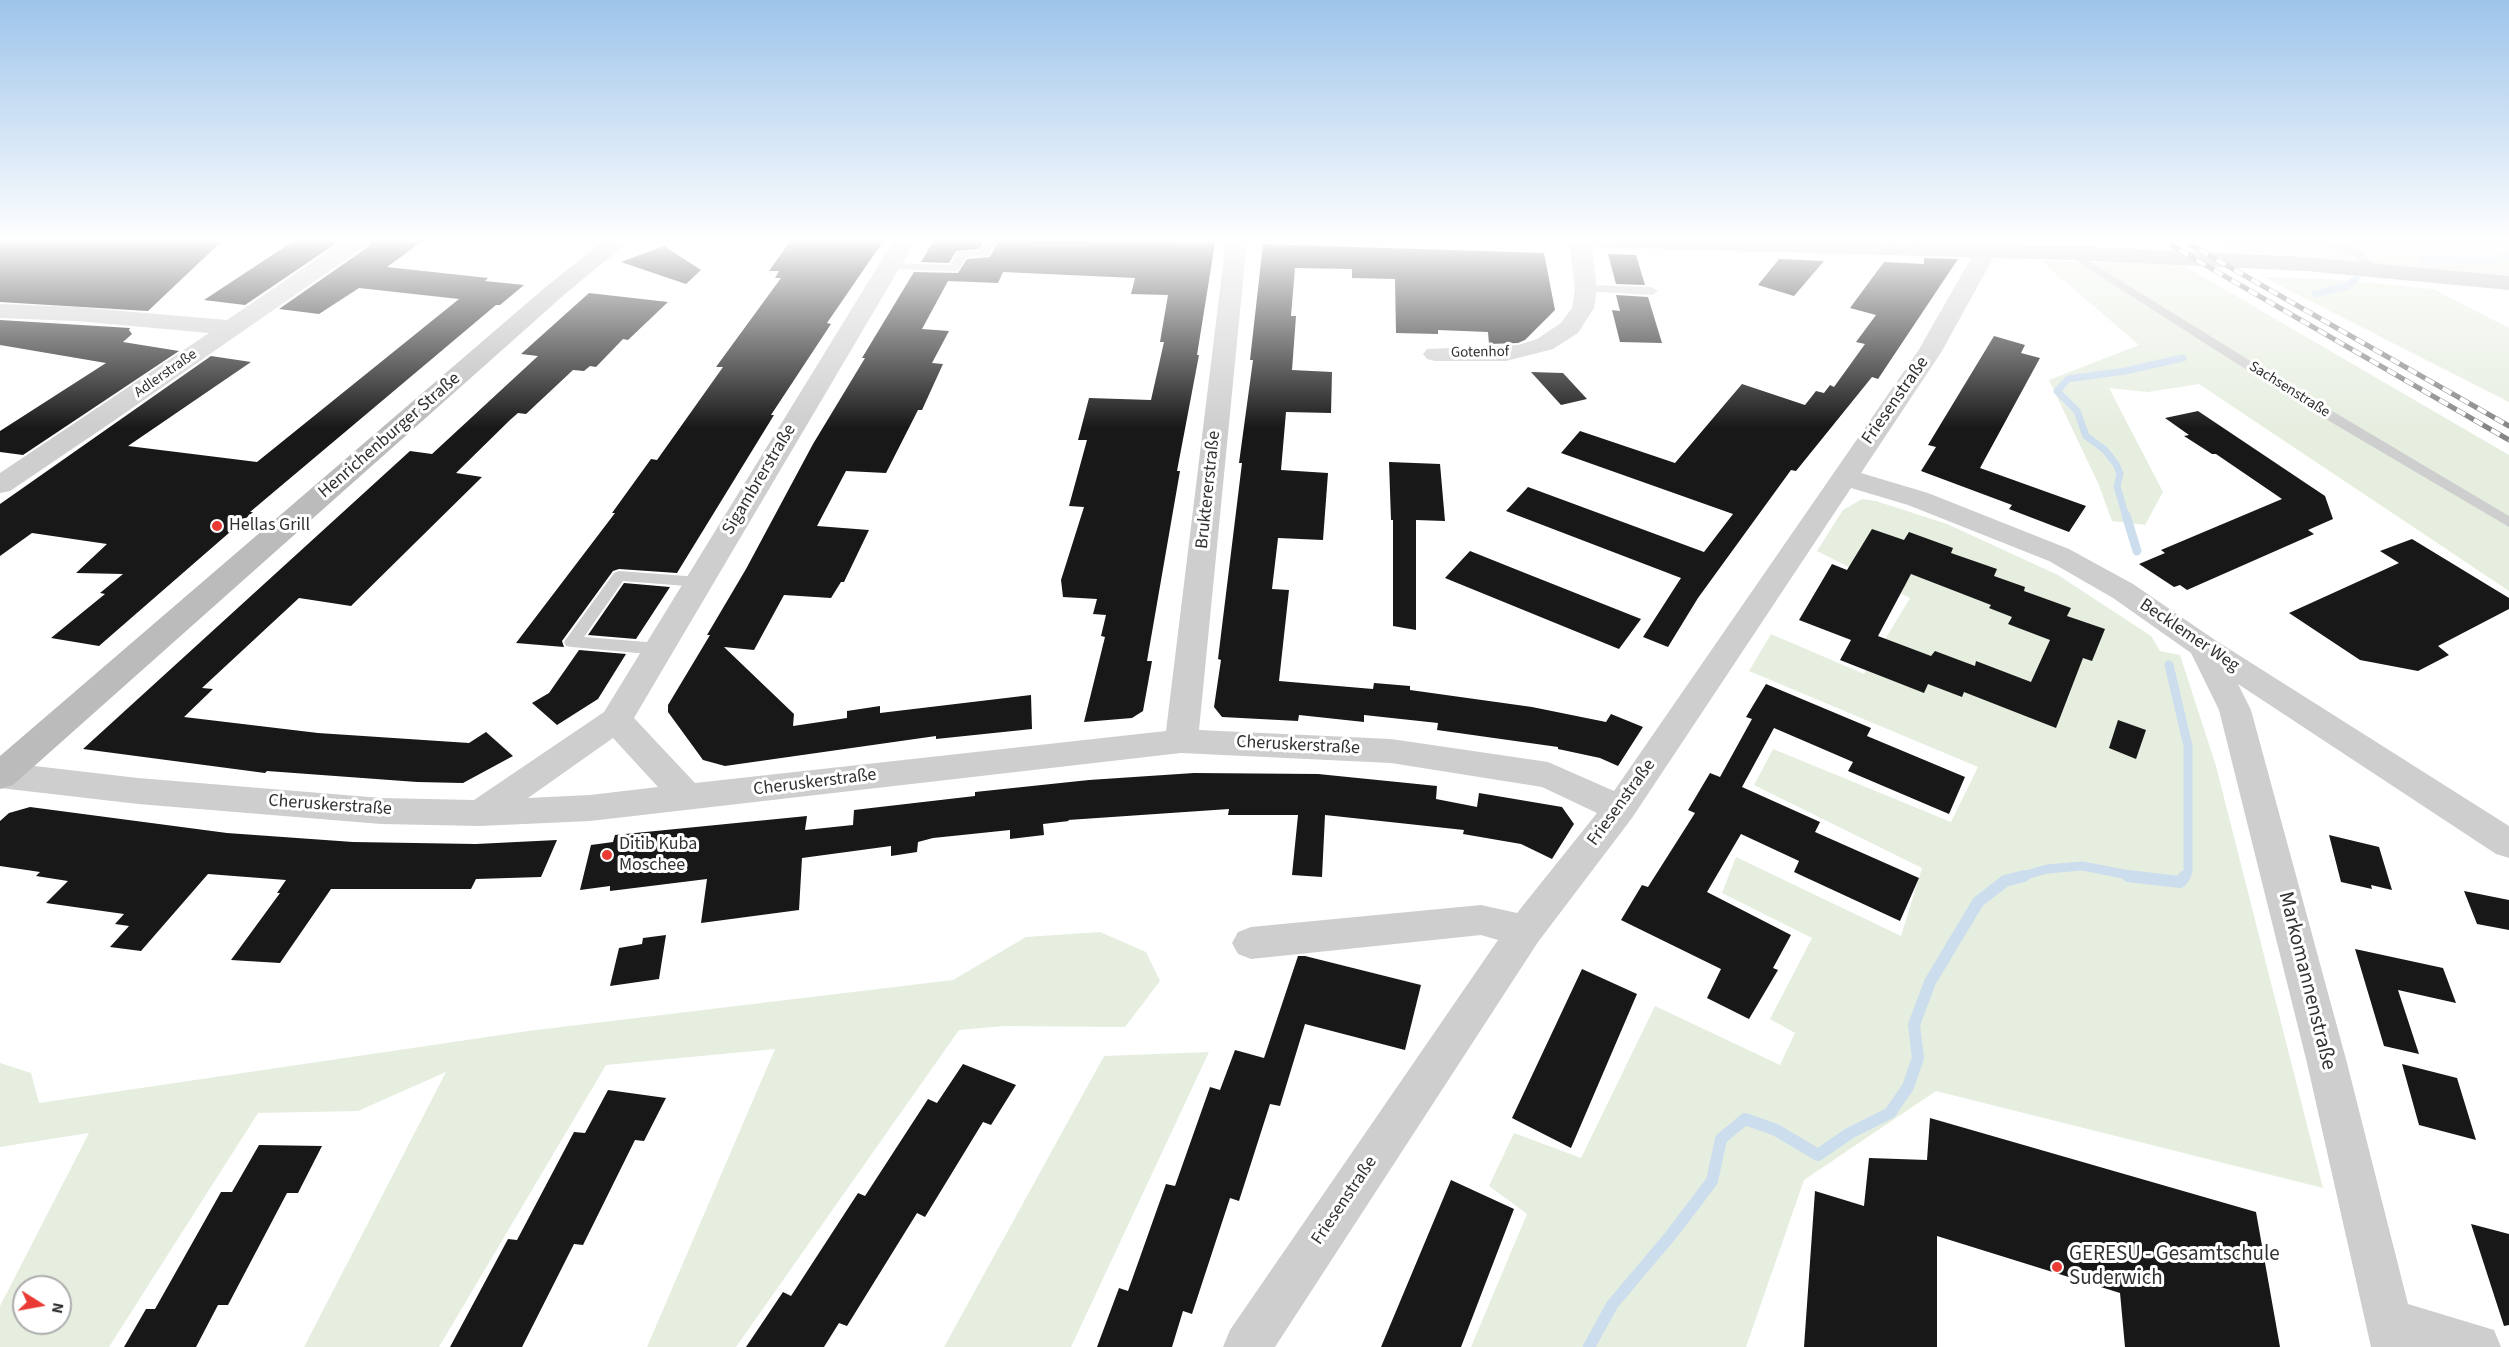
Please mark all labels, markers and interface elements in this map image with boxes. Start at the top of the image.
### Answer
street label: Gotenhof [1451,343,1509,363]
street label: Adlerstraße [131,346,201,402]
street label: Friesenstraße [1858,353,1934,449]
street label: Sachsenstraße [2245,358,2333,422]
street label: Henrichenburger Straße [315,369,465,503]
street label: Sigambrerstraße [718,421,802,539]
street label: Bruktererstraße [1192,430,1226,550]
place label: Hellas Grill [229,515,310,537]
marker: Hellas Grill [210,519,224,533]
street label: Becklemer Weg [2135,595,2243,677]
street label: Cheruskerstraße [1236,732,1360,760]
street label: Friesenstraße [1583,755,1661,851]
street label: Cheruskerstraße [752,765,878,801]
street label: Cheruskerstraße [268,791,392,821]
place label: Ditib Kuba Moschee [619,834,697,876]
marker: Ditib Kuba Moschee [600,848,614,862]
street label: Markomannenstraße [2272,889,2340,1073]
street label: Friesenstraße [1308,1153,1382,1249]
place label: GERESU - Gesamtschule Suderwich [2069,1242,2280,1292]
marker: GERESU - Gesamtschule Suderwich [2050,1260,2064,1274]
north arrow [12,1275,72,1335]
text: N [46,1301,70,1315]

